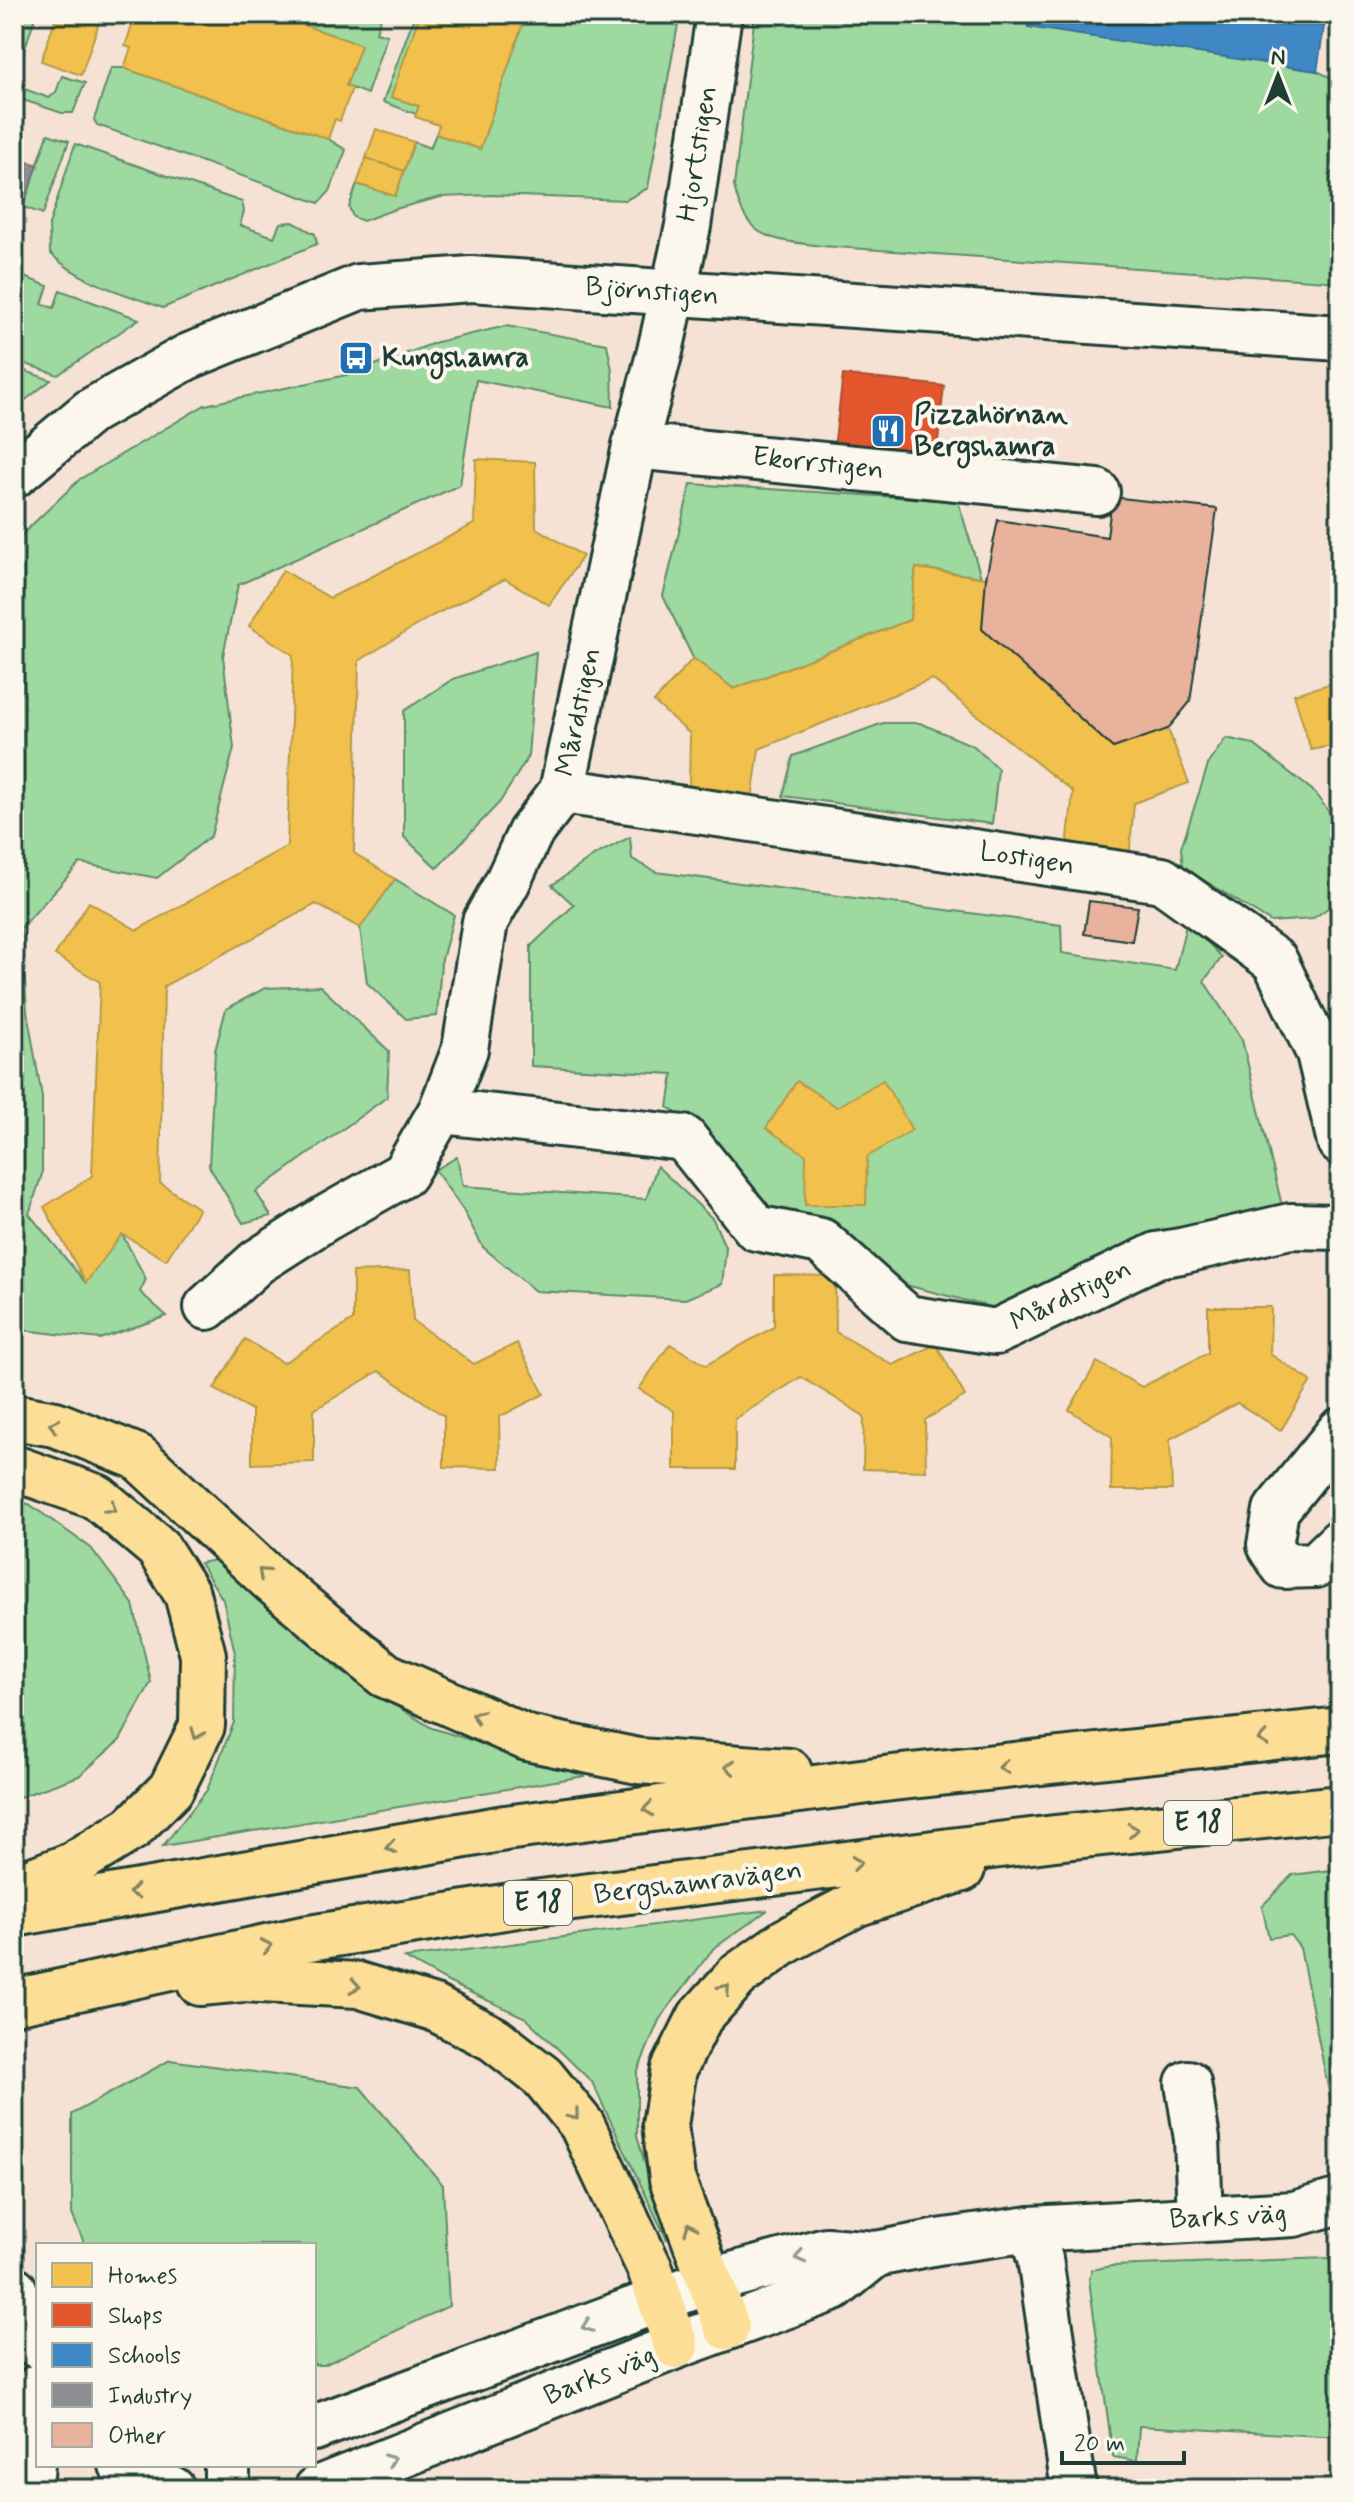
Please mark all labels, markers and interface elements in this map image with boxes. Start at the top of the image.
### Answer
north arrow [1238,36,1318,116]
text: N [1271,44,1285,72]
street label: Hjortstigen [669,83,727,225]
street label: Björnstigen [584,269,720,315]
bus stop icon: Kungshamra [337,339,375,377]
place label: Kungshamra [382,340,529,380]
place label: Pizzahörnan Bergshamra [914,397,1069,469]
restaurant icon: Pizzahörnan Bergshamra [869,412,907,450]
street label: Ekorrstigen [750,439,886,489]
street label: Mårdstigen [547,644,611,780]
street label: Lostigen [977,833,1077,885]
street label: Mårdstigen [1004,1251,1138,1341]
one-way arrow [48,1418,62,1435]
one-way arrow [102,1498,116,1513]
one-way arrow [258,1567,272,1582]
one-way arrow [471,1709,486,1725]
one-way arrow [190,1727,207,1741]
one-way arrow [1256,1730,1269,1747]
one-way arrow [997,1758,1010,1775]
one-way arrow [723,1759,736,1776]
one-way arrow [641,1801,654,1818]
road number: E 18 [1164,1801,1232,1845]
one-way arrow [1127,1822,1140,1839]
one-way arrow [384,1838,397,1855]
street label: Bergshamravägen [592,1852,804,1916]
one-way arrow [850,1855,864,1872]
road number: E 18 [504,1881,572,1925]
one-way arrow [128,1883,141,1900]
one-way arrow [259,1938,273,1955]
one-way arrow [348,1977,362,1994]
one-way arrow [716,1983,730,1998]
one-way arrow [564,2106,578,2121]
street label: Barks väg [1168,2195,1288,2239]
one-way arrow [683,2222,700,2236]
legend [36,2243,316,2467]
one-way arrow [793,2247,807,2264]
text: Homes [108,2261,177,2292]
text: Shops [108,2301,163,2332]
one-way arrow [581,2316,595,2333]
street label: Barks väg [539,2337,661,2415]
text: Schools [108,2341,181,2372]
text: Industry [108,2381,192,2412]
scale bar [1062,2415,1184,2465]
text: Other [108,2421,166,2452]
text: 20 m [1074,2429,1125,2460]
one-way arrow [382,2453,396,2470]

